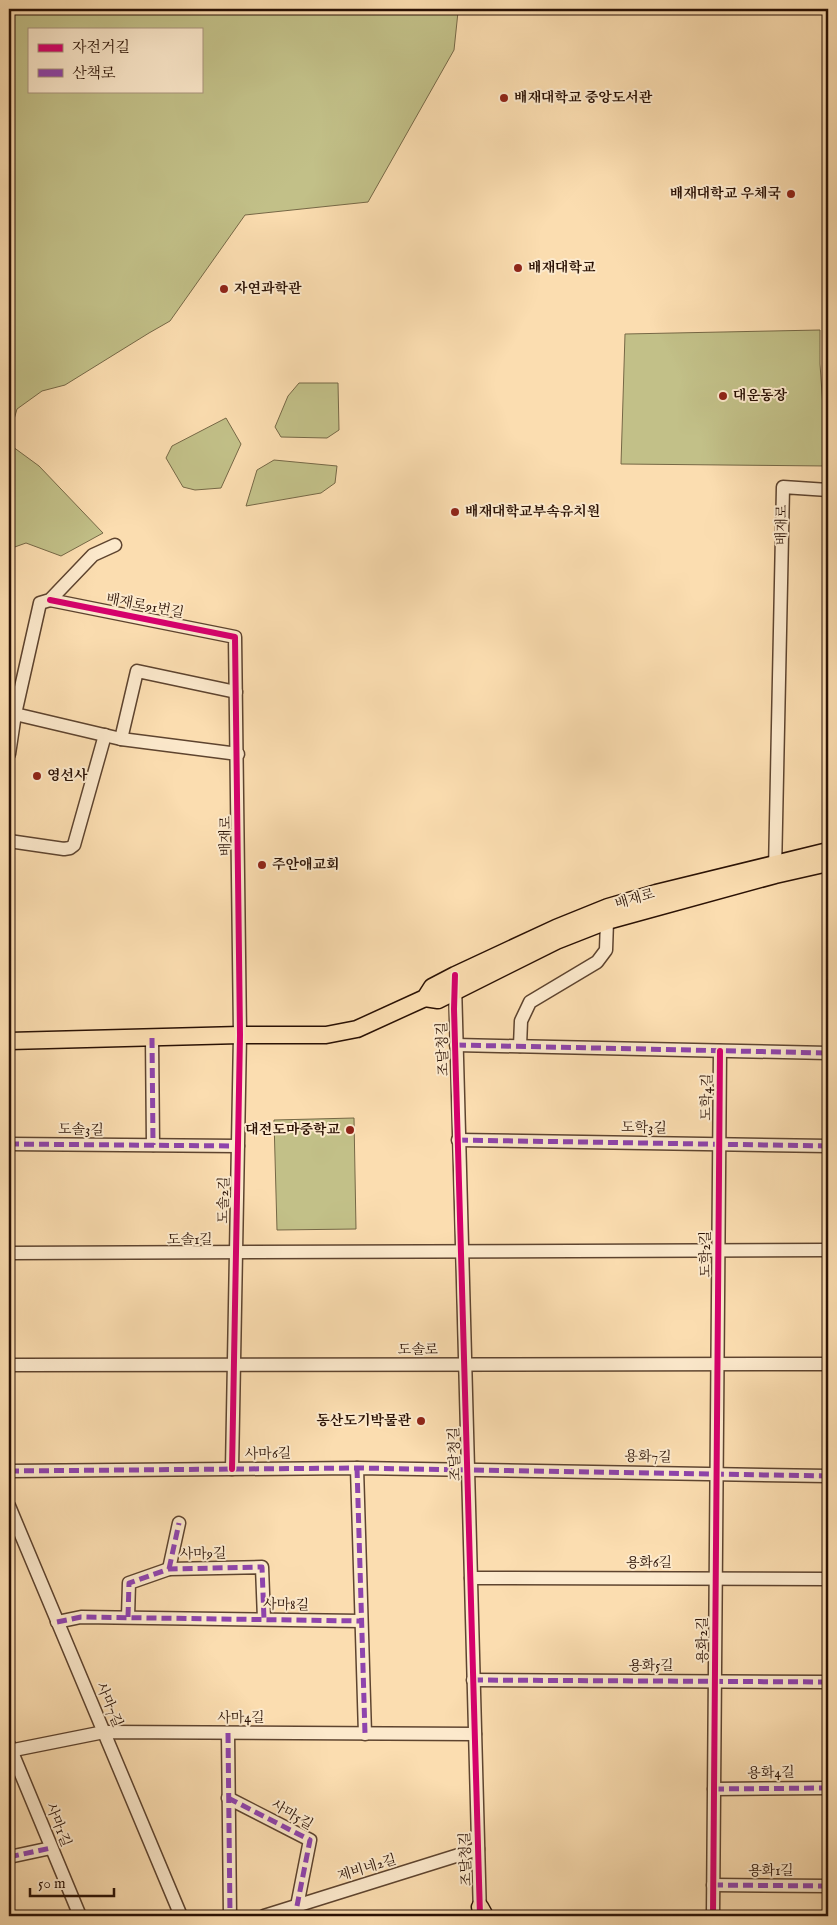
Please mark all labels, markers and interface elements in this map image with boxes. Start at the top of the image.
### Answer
legend [28,28,202,92]
text: 자전거길 [72,38,130,57]
text: 산책로 [72,64,116,83]
place label: 배재대학교 중앙도서관 [514,89,653,107]
marker: 배재대학교 중앙도서관 [498,92,510,104]
place label: 배재대학교 우체국 [670,185,781,203]
marker: 배재대학교 우체국 [785,188,797,200]
place label: 배재대학교 [528,259,596,277]
marker: 배재대학교 [512,262,524,274]
place label: 자연과학관 [234,280,302,298]
marker: 자연과학관 [218,283,230,295]
place label: 대운동장 [733,387,788,405]
marker: 대운동장 [717,390,729,402]
place label: 배재대학교부속유치원 [465,503,600,521]
street label: 배재로 [773,504,791,545]
marker: 배재대학교부속유치원 [449,506,461,518]
street label: 배재로91번길 [105,590,185,622]
place label: 영선사 [47,767,88,785]
marker: 영선사 [31,770,43,782]
street label: 배재로 [217,815,235,856]
place label: 주안애교회 [272,856,340,874]
marker: 주안애교회 [256,859,268,871]
street label: 배재로 [613,885,657,913]
street label: 조달청길 [433,1022,453,1076]
street label: 도학4길 [698,1073,716,1121]
street label: 도학3길 [621,1119,667,1137]
street label: 도솔3길 [58,1121,104,1139]
place label: 대전도마중학교 [245,1121,340,1139]
marker: 대전도마중학교 [344,1124,356,1136]
street label: 도솔2길 [215,1176,233,1224]
street label: 도학2길 [697,1230,715,1278]
street label: 도솔1길 [167,1231,213,1249]
street label: 도솔로 [398,1341,439,1359]
place label: 동산도기박물관 [316,1412,411,1430]
marker: 동산도기박물관 [415,1415,427,1427]
street label: 조달청길 [445,1427,465,1481]
street label: 사마6길 [245,1445,291,1463]
street label: 용화7길 [624,1448,672,1466]
street label: 사마9길 [180,1545,226,1563]
street label: 용화6길 [626,1554,672,1572]
street label: 사마8길 [263,1596,309,1614]
street label: 용화2길 [694,1616,712,1664]
street label: 용화5길 [628,1657,674,1675]
street label: 사마7길 [92,1680,126,1730]
street label: 사마4길 [217,1709,265,1727]
street label: 용화4길 [747,1764,795,1782]
street label: 사마5길 [268,1796,316,1834]
street label: 사마1길 [41,1800,75,1850]
street label: 조달청길 [456,1832,476,1886]
street label: 제비네2길 [335,1851,399,1885]
street label: 용화1길 [748,1862,794,1880]
scale bar [30,1865,114,1897]
text: 50 m [38,1874,66,1893]

